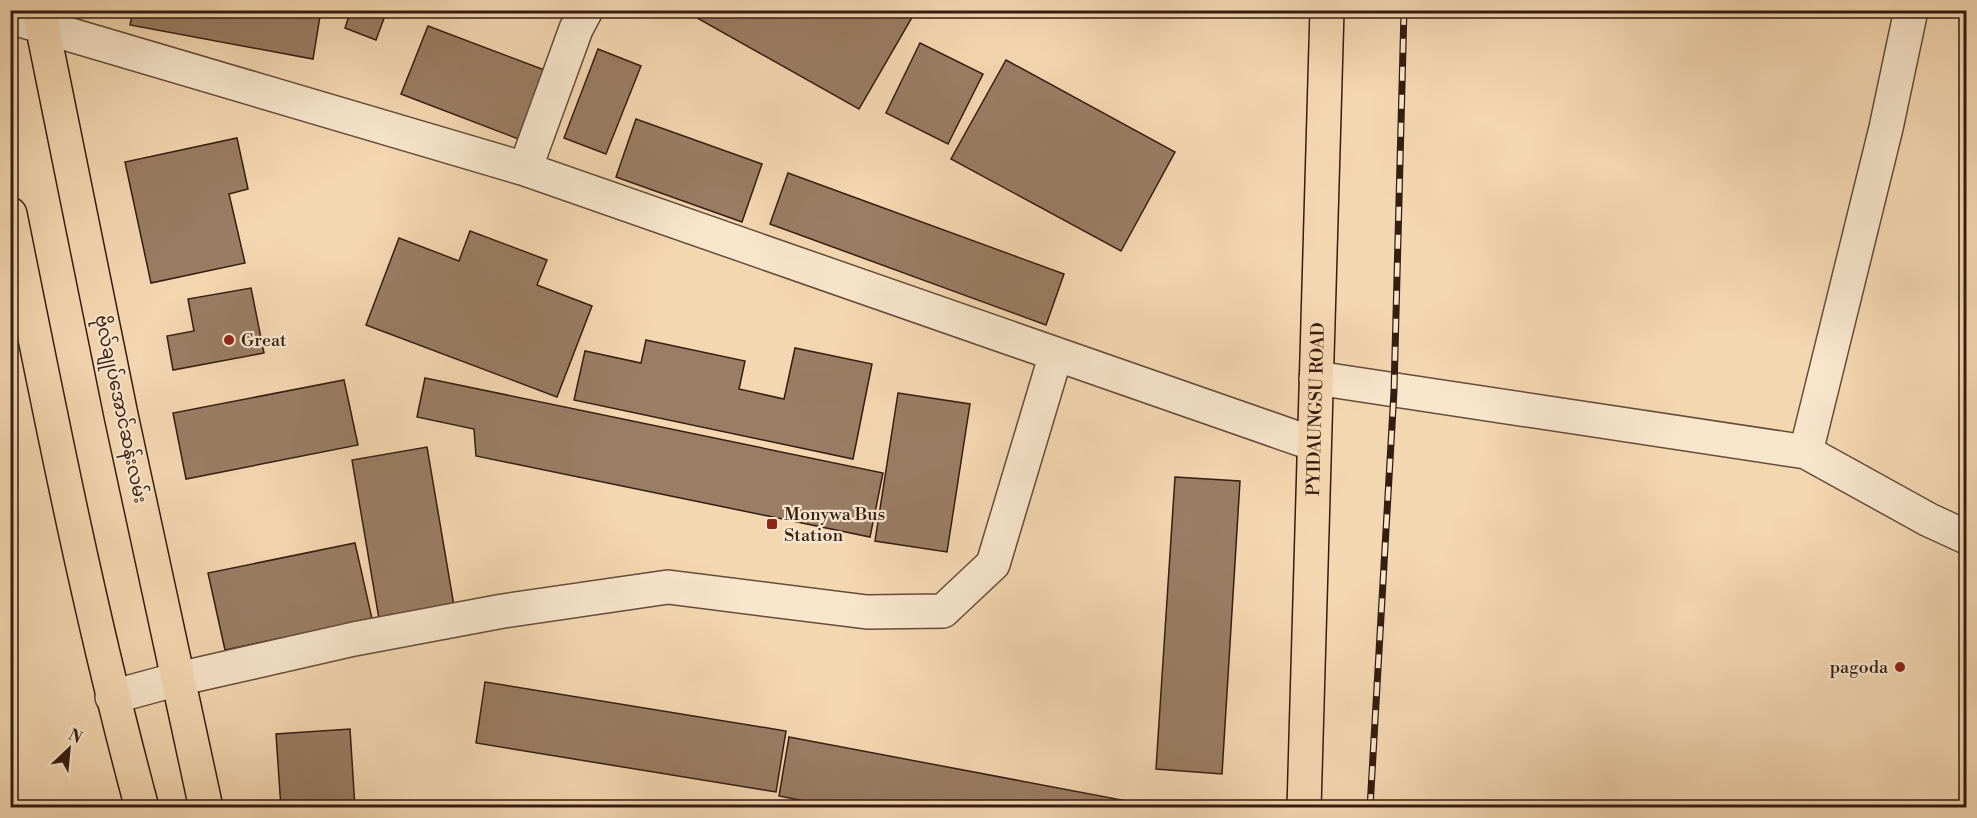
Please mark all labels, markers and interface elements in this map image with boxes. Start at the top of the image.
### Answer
street label: ဗိုလ်ချုပ်အောင်ဆန်းလမ်း [86,312,155,506]
street label: PYIDAUNGSU ROAD [1302,322,1330,496]
place label: Great [241,329,287,352]
marker: Great [222,333,236,347]
place label: Monywa Bus Station [784,503,886,547]
marker: Monywa Bus Station [765,517,779,531]
place label: pagoda [1830,656,1889,679]
marker: pagoda [1893,660,1907,674]
north arrow [39,719,99,779]
text: N [65,725,86,748]

